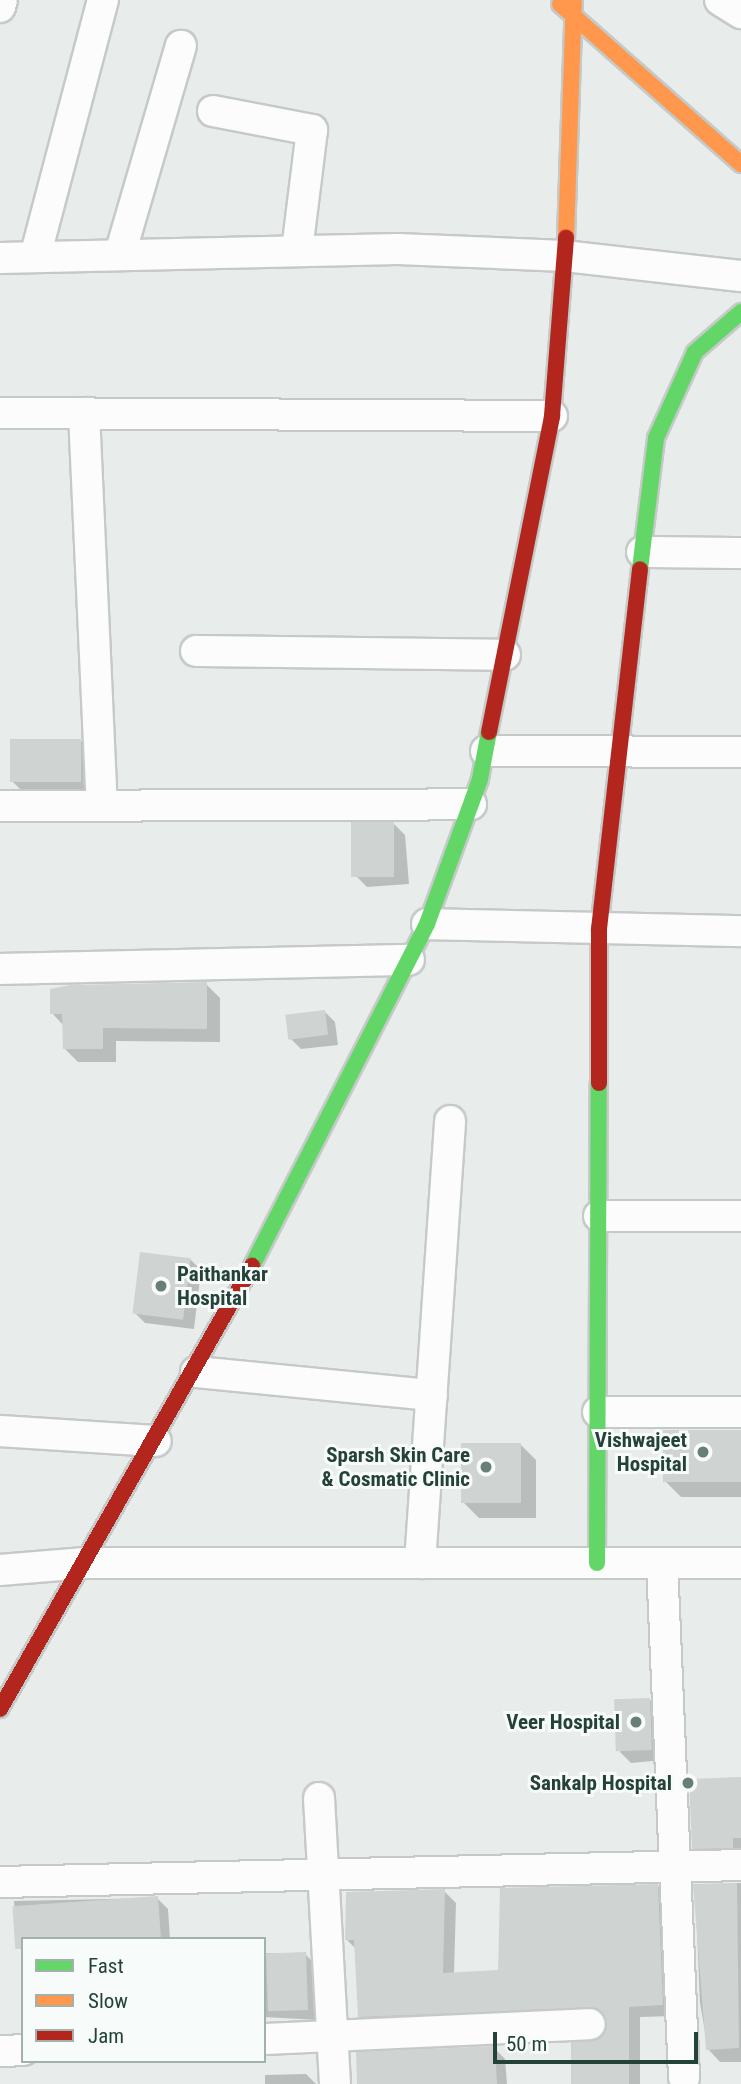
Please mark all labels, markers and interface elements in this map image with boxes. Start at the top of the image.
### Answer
place label: Paithankar Hospital [177,1261,268,1311]
marker: Paithankar Hospital [151,1276,171,1296]
place label: Vishwajeet Hospital [595,1427,687,1477]
place label: Sparsh Skin Care & Cosmatic Clinic [322,1442,470,1492]
marker: Vishwajeet Hospital [693,1442,713,1462]
marker: Sparsh Skin Care & Cosmatic Clinic [476,1457,496,1477]
place label: Veer Hospital [506,1709,620,1735]
marker: Veer Hospital [626,1712,646,1732]
place label: Sankalp Hospital [530,1770,672,1796]
marker: Sankalp Hospital [678,1773,698,1793]
legend [21,1937,266,2063]
text: Fast [88,1954,124,1978]
text: Slow [88,1989,128,2013]
scale bar [496,2018,701,2062]
text: Jam [88,2024,124,2048]
text: 50 m [506,2032,547,2056]

